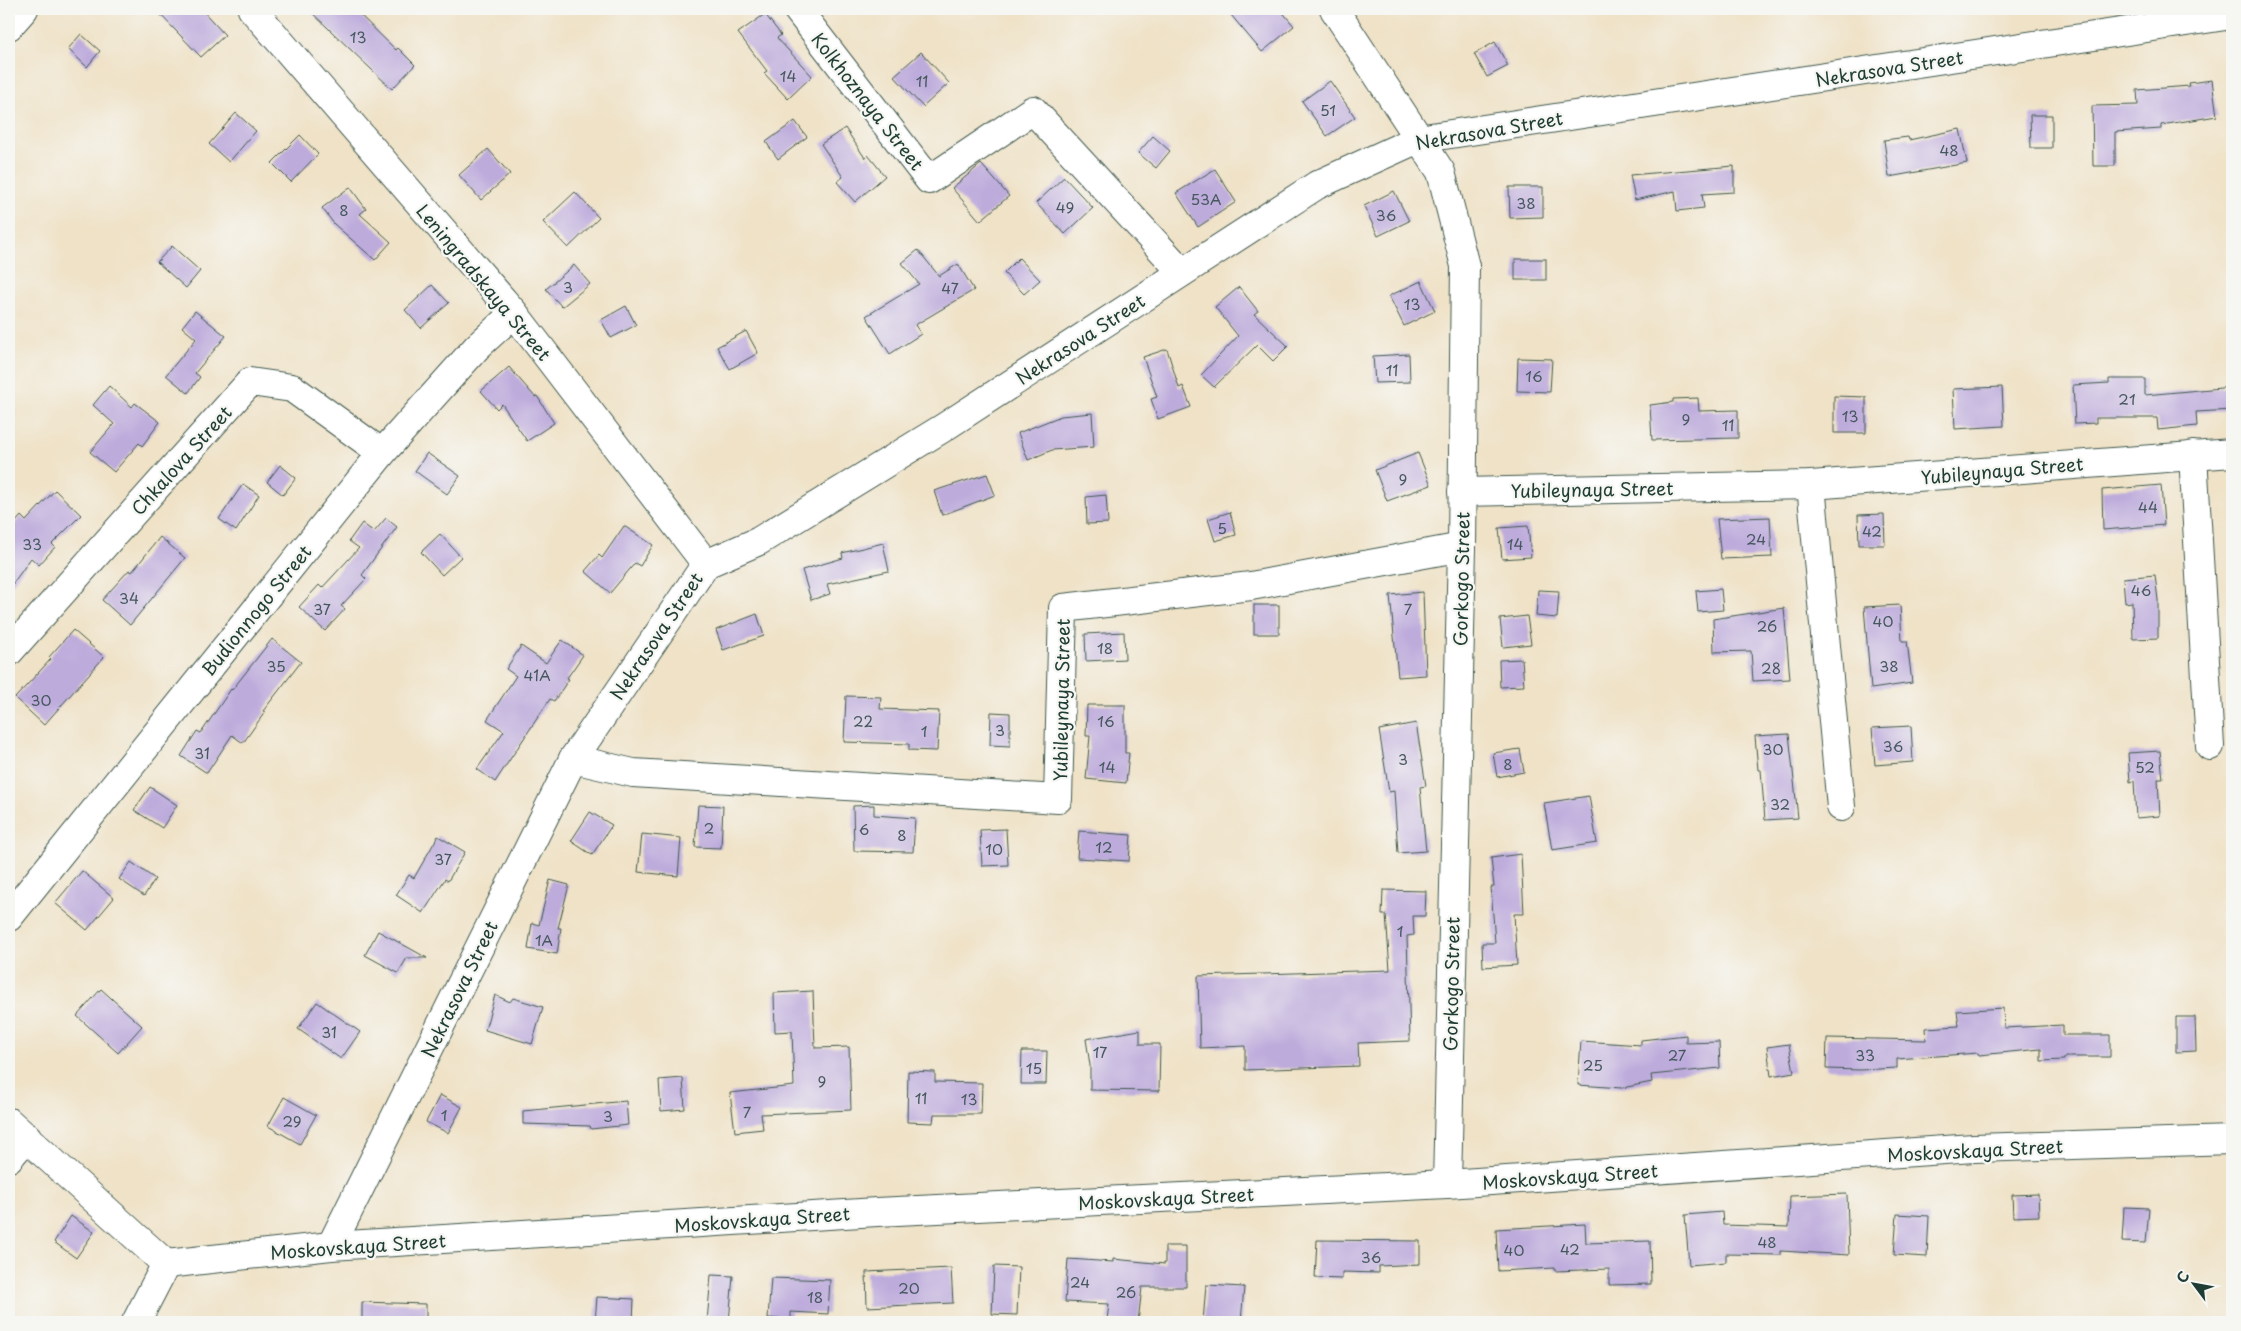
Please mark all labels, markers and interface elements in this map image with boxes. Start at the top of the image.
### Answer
house number: 13 [350,25,366,48]
street label: Kolkhoznaya Street [806,26,930,176]
street label: Nekrasova Street [1813,43,1965,93]
house number: 14 [780,64,796,87]
house number: 11 [916,69,928,92]
house number: 51 [1320,98,1336,121]
street label: Nekrasova Street [1413,104,1565,156]
house number: 48 [1939,138,1959,161]
house number: 53А [1191,187,1221,210]
house number: 38 [1516,191,1536,214]
house number: 49 [1056,195,1074,218]
house number: 8 [339,198,349,221]
street label: Leningradskaya Street [410,198,558,366]
house number: 36 [1376,203,1396,226]
house number: 3 [563,275,573,298]
house number: 47 [941,276,959,299]
street label: Nekrasova Street [1010,287,1150,391]
house number: 13 [1404,292,1420,315]
house number: 11 [1386,358,1398,381]
house number: 16 [1525,364,1543,387]
house number: 21 [2118,387,2136,410]
street label: Chkalova Street [124,399,238,521]
house number: 13 [1842,404,1858,427]
house number: 9 [1682,407,1690,430]
house number: 11 [1722,413,1734,436]
street label: Yubileynaya Street [1920,449,2084,491]
house number: 9 [1399,467,1407,490]
street label: Yubileynaya Street [1510,474,1674,504]
house number: 44 [2138,495,2158,518]
street label: Gorkogo Street [1446,512,1476,646]
house number: 5 [1217,516,1227,539]
house number: 42 [1862,519,1882,542]
house number: 24 [1746,527,1766,550]
house number: 33 [22,532,42,555]
house number: 14 [1507,532,1523,555]
street label: Budionnogo Street [195,539,317,681]
street label: Nekrasova Street [603,567,709,705]
house number: 46 [2131,578,2151,601]
house number: 34 [119,586,139,609]
house number: 37 [313,597,331,620]
house number: 7 [1404,597,1413,620]
house number: 40 [1873,609,1893,632]
house number: 26 [1757,614,1777,637]
street label: Yubileynaya Street [1046,618,1076,782]
house number: 18 [1097,636,1113,659]
house number: 35 [266,654,286,677]
house number: 38 [1879,654,1899,677]
house number: 28 [1761,656,1781,679]
house number: 41А [523,663,551,686]
house number: 30 [31,688,51,711]
house number: 22 [853,709,873,732]
house number: 16 [1097,709,1115,732]
house number: 3 [995,718,1005,741]
house number: 1 [921,719,927,742]
house number: 36 [1883,734,1903,757]
house number: 30 [1763,737,1783,760]
house number: 31 [194,741,210,764]
house number: 3 [1398,747,1408,770]
house number: 8 [1503,752,1513,775]
house number: 14 [1099,755,1115,778]
house number: 52 [2135,755,2155,778]
house number: 32 [1770,792,1790,815]
house number: 2 [704,816,714,839]
house number: 6 [859,817,869,840]
house number: 8 [897,823,907,846]
house number: 12 [1095,835,1113,858]
house number: 10 [985,837,1003,860]
house number: 37 [434,847,452,870]
street label: Nekrasova Street [414,916,504,1062]
street label: Gorkogo Street [1436,917,1466,1051]
house number: 1 [1397,919,1403,942]
house number: 1А [535,928,553,951]
house number: 31 [321,1020,337,1043]
house number: 17 [1093,1040,1107,1063]
house number: 27 [1668,1043,1687,1066]
house number: 33 [1855,1043,1875,1066]
house number: 25 [1583,1053,1603,1076]
house number: 15 [1026,1056,1042,1079]
house number: 9 [818,1069,826,1092]
house number: 11 [915,1086,927,1109]
house number: 13 [961,1087,977,1110]
house number: 7 [743,1100,752,1123]
house number: 1 [441,1103,447,1126]
house number: 3 [603,1104,613,1127]
house number: 29 [282,1109,302,1132]
street label: Moskovskaya Street [1886,1132,2064,1168]
street label: Moskovskaya Street [1481,1156,1659,1196]
street label: Moskovskaya Street [1077,1180,1255,1216]
street label: Moskovskaya Street [673,1199,851,1239]
street label: Moskovskaya Street [269,1226,447,1266]
house number: 48 [1757,1230,1777,1253]
house number: 42 [1560,1237,1580,1260]
house number: 40 [1504,1238,1524,1261]
house number: 36 [1361,1245,1381,1268]
north arrow [2168,1258,2218,1308]
text: С [2171,1267,2194,1287]
house number: 24 [1070,1270,1090,1293]
house number: 20 [898,1276,920,1299]
house number: 26 [1116,1280,1136,1303]
house number: 18 [807,1285,823,1308]

